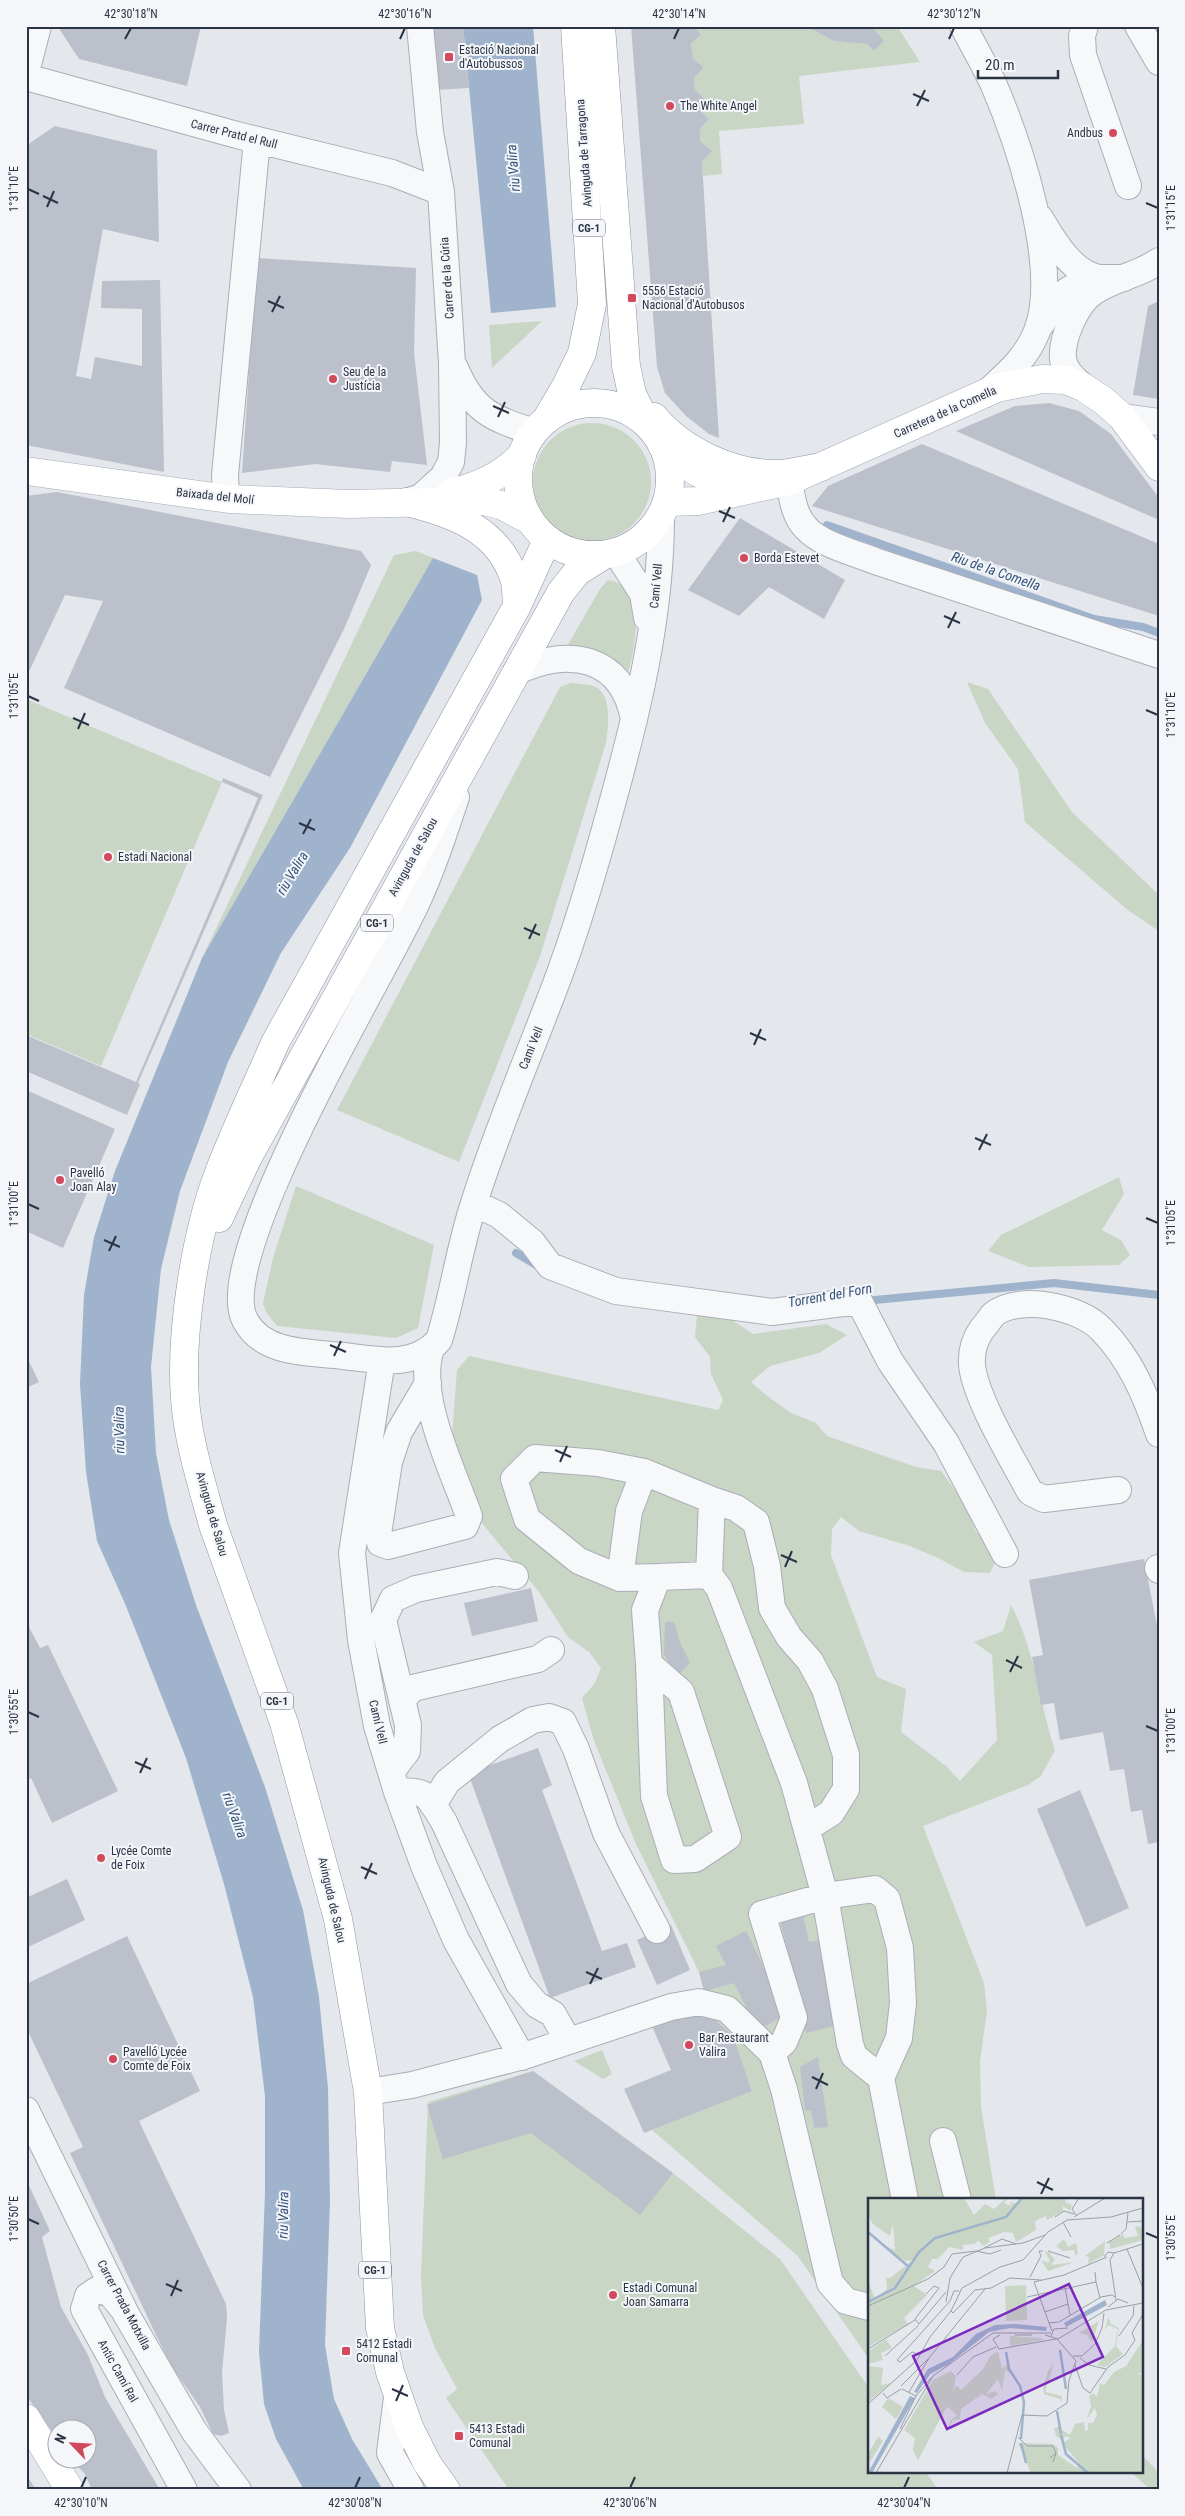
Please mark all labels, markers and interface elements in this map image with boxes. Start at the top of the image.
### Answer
text: 42°30'18"N [104,7,158,21]
text: 42°30'16"N [378,7,432,21]
text: 42°30'14"N [652,7,706,21]
text: 42°30'12"N [927,7,981,21]
place label: Estació Nacional d'Autobussos [459,43,539,71]
scale bar [978,48,1058,80]
marker: Estació Nacional d'Autobussos [443,51,455,63]
text: 20 m [985,56,1015,74]
street label: Avinguda de Tarragona [573,98,595,207]
place label: The White Angel [680,99,757,113]
marker: The White Angel [664,100,676,112]
street label: Carrer Pratd el Rull [189,116,279,152]
place label: Andbus [1067,126,1103,140]
marker: Andbus [1107,127,1119,139]
water label: riu Valira [503,144,523,192]
text: 1°31'10"E [7,166,21,212]
text: 1°31'15"E [1164,185,1178,231]
road number: CG-1 [573,220,605,237]
street label: Carrer de la Cúria [437,236,457,319]
place label: 5556 Estació Nacional d'Autobusos [642,284,745,312]
marker: 5556 Estació Nacional d'Autobusos [626,292,638,304]
place label: Seu de la Justícia [343,365,386,393]
marker: Seu de la Justícia [327,373,339,385]
street label: Carretera de la Comella [892,383,999,441]
street label: Baixada del Molí [175,485,256,507]
water label: Riu de la Comella [949,548,1043,594]
place label: Borda Estevet [754,551,820,565]
marker: Borda Estevet [738,552,750,564]
street label: Camí Vell [647,563,665,609]
text: 1°31'05"E [7,673,21,719]
text: 1°31'10"E [1164,692,1178,738]
street label: Avinguda de Salou [386,815,440,899]
water label: riu Valira [273,849,311,897]
place label: Estadi Nacional [118,850,192,864]
marker: Estadi Nacional [102,851,114,863]
road number: CG-1 [361,914,393,931]
street label: Camí Vell [516,1025,546,1071]
place label: Pavelló Joan Alay [70,1166,116,1194]
marker: Pavelló Joan Alay [54,1174,66,1186]
text: 1°31'00"E [7,1181,21,1227]
text: 1°31'05"E [1164,1200,1178,1246]
water label: Torrent del Forn [787,1280,873,1310]
water label: riu Valira [111,1406,127,1454]
street label: Avinguda de Salou [193,1470,231,1558]
text: 1°30'55"E [7,1689,21,1735]
road number: CG-1 [261,1692,293,1710]
street label: Camí Vell [366,1699,390,1745]
text: 1°31'00"E [1164,1708,1178,1754]
water label: riu Valira [219,1790,251,1840]
place label: Lycée Comte de Foix [111,1844,172,1872]
marker: Lycée Comte de Foix [95,1852,107,1864]
street label: Avinguda de Salou [315,1856,349,1944]
place label: Bar Restaurant Valira [699,2031,769,2059]
marker: Bar Restaurant Valira [683,2039,695,2051]
place label: Pavelló Lycée Comte de Foix [123,2045,191,2073]
marker: Pavelló Lycée Comte de Foix [107,2053,119,2065]
water label: riu Valira [275,2191,291,2239]
text: 1°30'50"E [7,2196,21,2242]
inset map [868,2198,1142,2474]
text: 1°30'55"E [1164,2215,1178,2261]
street label: Carrer Prada Motxilla [94,2258,154,2353]
road number: CG-1 [359,2262,391,2278]
place label: Estadi Comunal Joan Samarra [623,2281,697,2309]
marker: Estadi Comunal Joan Samarra [607,2289,619,2301]
street label: Antic Camí Ral [95,2337,141,2405]
place label: 5412 Estadi Comunal [356,2337,412,2365]
marker: 5412 Estadi Comunal [340,2345,352,2357]
north arrow [48,2418,98,2468]
place label: 5413 Estadi Comunal [469,2422,525,2450]
marker: 5413 Estadi Comunal [453,2430,465,2442]
text: N [51,2431,69,2446]
text: 42°30'10"N [54,2496,108,2510]
text: 42°30'08"N [328,2496,382,2510]
text: 42°30'06"N [603,2496,657,2510]
text: 42°30'04"N [877,2496,931,2510]

